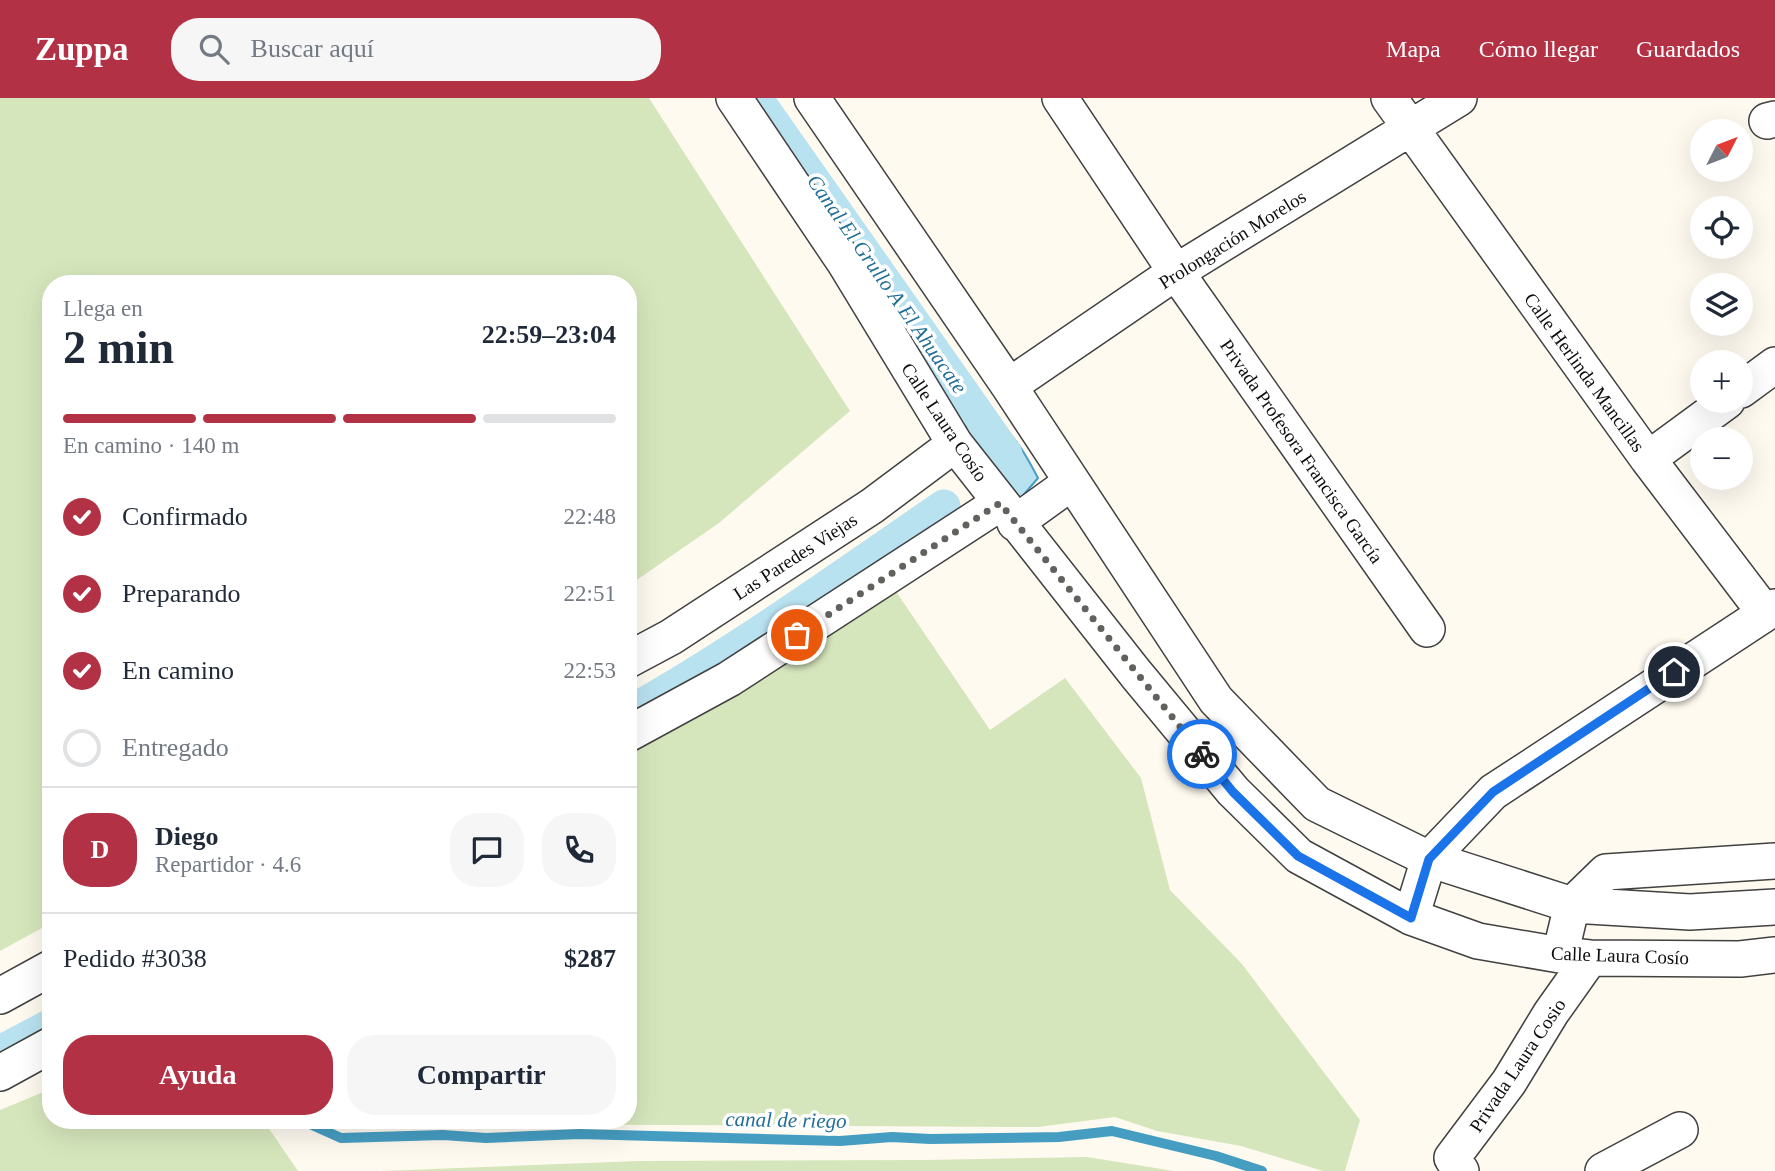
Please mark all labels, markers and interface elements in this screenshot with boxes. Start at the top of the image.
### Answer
search box [171,18,661,81]
icon: search [195,30,233,68]
text: Zuppa [35,31,129,67]
text: Buscar aquí [251,34,374,63]
text: Mapa [1386,36,1441,62]
text: Cómo llegar [1479,36,1598,62]
text: Guardados [1636,36,1740,62]
north arrow [1690,119,1754,182]
map controls [1690,119,1753,490]
water label: Canal El Grullo A El Ahuacate [802,170,972,398]
street label: Prolongación Morelos [1155,186,1310,293]
button: locate [1690,196,1753,259]
button: layers [1690,273,1753,336]
street label: Calle Herlinda Mancillas [1520,289,1649,456]
text: Llega en [63,296,143,321]
text: 22:59–23:04 [482,320,616,349]
text: 2 min [63,322,174,373]
street label: Privada Profesora Francisca García [1216,335,1388,568]
button: + [1690,350,1753,413]
street label: Calle Laura Cosío [897,359,992,485]
button: − [1690,427,1753,490]
text: En camino · 140 m [63,433,239,458]
icon: check [63,498,101,536]
text: Confirmado [122,502,248,531]
text: 22:48 [564,504,616,529]
street label: Las Paredes Viejas [730,509,861,604]
icon: check [63,575,101,613]
text: Preparando [122,579,240,608]
text: 22:51 [564,581,616,606]
pin [767,605,827,665]
icon: bag [778,616,816,654]
pin [1644,642,1704,702]
icon: check [63,652,101,690]
icon: home [1655,653,1693,691]
text: En camino [122,656,234,685]
text: 22:53 [564,658,616,683]
courier [1167,719,1237,789]
text: Entregado [122,733,229,762]
icon: bike [1183,735,1221,773]
button: chat [450,813,524,887]
button: phone [542,813,616,887]
text: Diego [155,822,219,851]
text: D [91,835,109,864]
text: Repartidor · 4.6 [155,852,301,877]
street label: Calle Laura Cosío [1551,943,1689,968]
text: Pedido #3038 [63,944,207,973]
text: $287 [564,944,616,973]
street label: Privada Laura Cosio [1465,995,1570,1136]
button: Ayuda [63,1035,333,1115]
button: Compartir [347,1035,616,1115]
water label: canal de riego [725,1107,847,1133]

